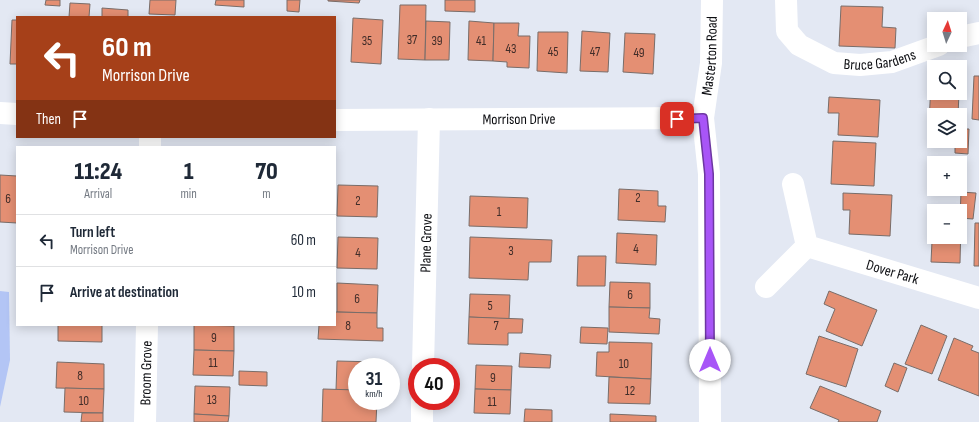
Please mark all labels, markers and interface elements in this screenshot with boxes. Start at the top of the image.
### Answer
north arrow [927,12,967,52]
map controls [927,12,967,244]
street label: Masterton Road [697,16,721,97]
text: 60 m [102,31,151,64]
icon: left [36,32,88,84]
house number: 37 [407,32,418,48]
house number: 35 [362,33,372,49]
house number: 39 [431,33,443,49]
house number: 41 [476,33,486,49]
house number: 43 [506,41,516,57]
house number: 45 [548,44,558,60]
house number: 47 [590,44,601,60]
house number: 49 [633,45,645,61]
street label: Bruce Gardens [843,45,918,75]
button: search [927,60,967,100]
text: Morrison Drive [102,65,190,86]
pin [660,102,694,136]
icon: arrive [69,108,91,130]
icon: arrive [666,108,688,130]
button: layers [927,108,967,148]
street label: Morrison Drive [482,109,556,129]
text: Then [36,110,61,129]
button: + [927,156,967,196]
text: 11:24 [74,157,122,186]
text: 1 [184,157,194,186]
text: 70 [255,157,278,186]
text: Arrival [84,186,112,202]
text: min [180,186,197,202]
text: m [262,186,271,202]
house number: 2 [635,190,641,206]
house number: 6 [5,191,11,207]
house number: 2 [355,193,361,209]
house number: 1 [497,204,502,220]
button: − [927,204,967,244]
street label: Plane Grove [416,213,436,273]
text: Turn left [70,223,115,242]
icon: left [36,230,58,252]
text: 60 m [291,231,316,250]
house number: 4 [633,241,639,257]
text: Morrison Drive [70,242,133,258]
house number: 3 [508,243,514,259]
house number: 4 [355,245,361,261]
street label: Dover Park [864,255,921,289]
icon: arrive [36,282,58,304]
text: Arrive at destination [70,283,179,302]
text: 10 m [292,283,316,302]
house number: 6 [627,287,633,303]
house number: 6 [354,291,360,307]
house number: 5 [487,298,493,314]
house number: 8 [345,318,351,334]
house number: 7 [493,318,499,334]
house number: 9 [211,330,217,346]
position arrow [689,339,731,381]
street label: Broom Grove [136,340,156,406]
house number: 11 [208,355,218,371]
house number: 10 [619,356,629,372]
speed limit sign: 40 [408,358,460,410]
text: 31 [366,367,382,391]
house number: 8 [77,368,83,384]
house number: 9 [490,370,496,386]
house number: 12 [625,383,635,399]
text: km/h [365,388,383,400]
house number: 13 [207,392,217,408]
house number: 10 [79,393,89,409]
house number: 11 [487,394,497,410]

